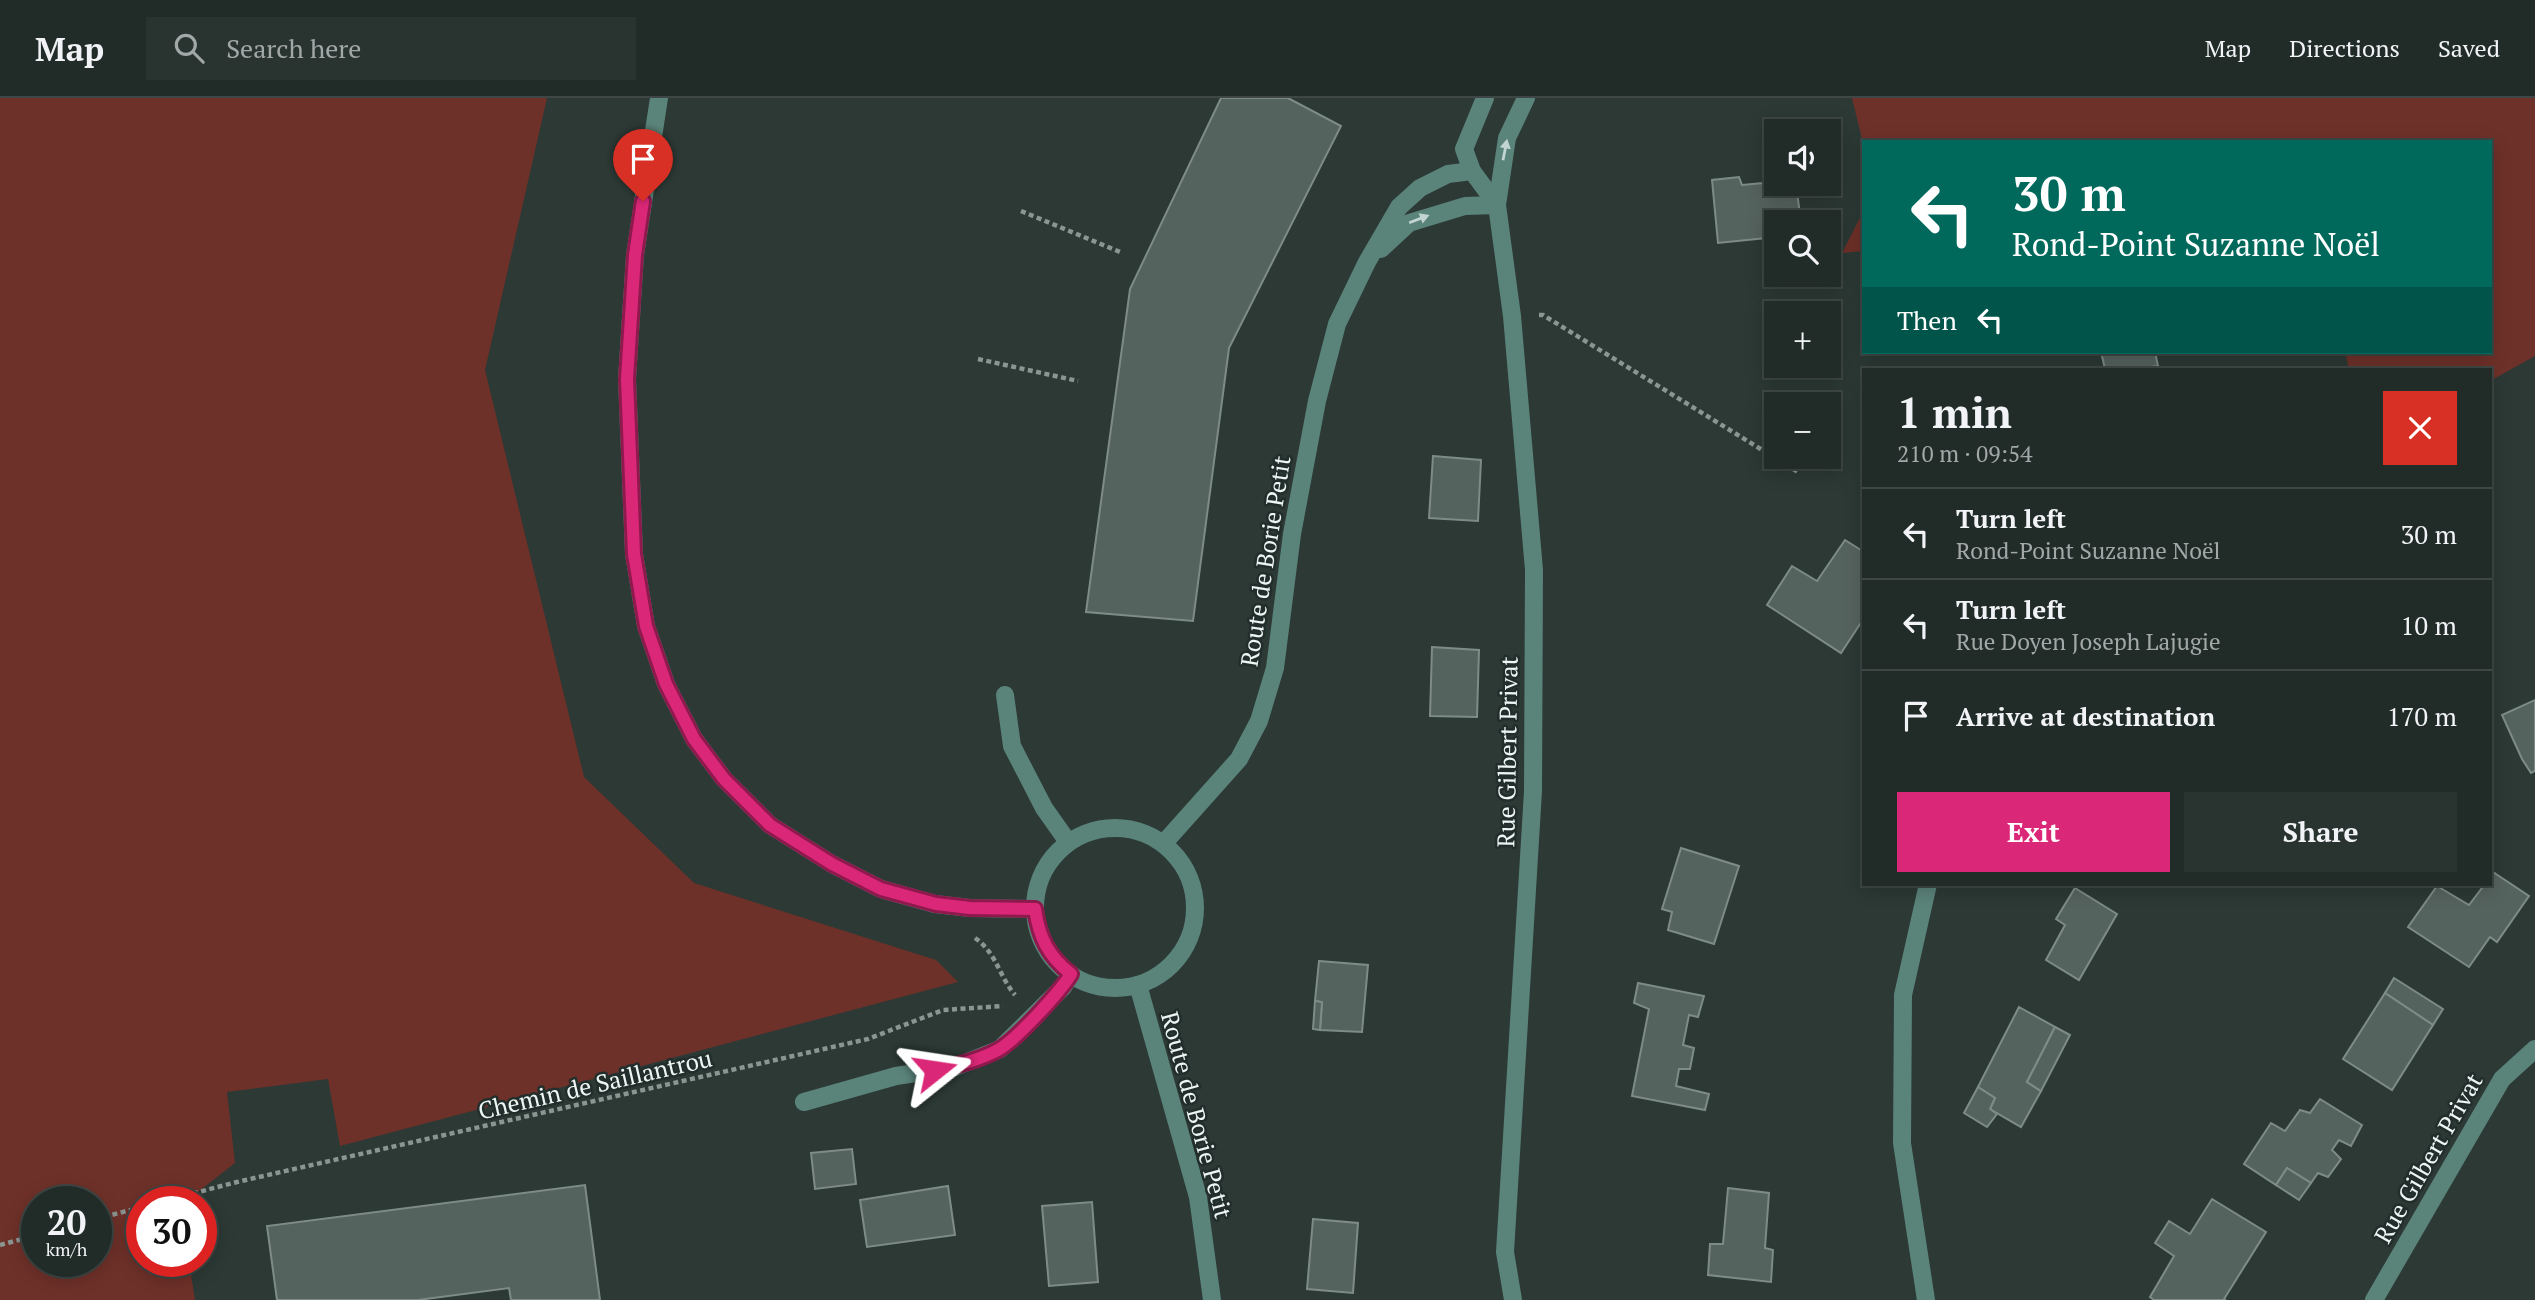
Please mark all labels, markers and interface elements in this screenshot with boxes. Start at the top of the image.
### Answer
search box [146,17,636,80]
text: Map [35,27,104,70]
icon: search [170,29,208,67]
text: Search here [226,31,361,65]
text: Map [2205,32,2251,64]
text: Directions [2289,32,2400,64]
text: Saved [2438,32,2500,64]
map controls [1764,119,1841,469]
button: sound [1764,119,1841,196]
pin [613,129,673,201]
one-way arrow [1500,139,1511,161]
icon: arrive [624,140,662,178]
text: 30 m [2012,160,2126,225]
icon: left [1897,168,1988,259]
button: search [1764,210,1841,287]
one-way arrow [1409,213,1430,224]
text: Rond-Point Suzanne Noël [2012,223,2380,265]
button: + [1764,301,1841,378]
icon: left [1971,301,2009,339]
text: Then [1897,303,1957,337]
text: 1 min [1897,384,2012,440]
button: close [2383,391,2457,465]
button: − [1764,392,1841,469]
text: 210 m · 09:54 [1897,438,2032,469]
street label: Route de Borie Petit [1233,453,1297,669]
text: Turn left [1956,501,2066,535]
icon: left [1897,515,1935,553]
text: 30 m [2401,517,2457,551]
text: Rond-Point Suzanne Noël [1956,535,2220,566]
text: Turn left [1956,592,2066,626]
icon: left [1897,606,1935,644]
text: 10 m [2401,608,2457,642]
text: Rue Doyen Joseph Lajugie [1956,626,2220,657]
street label: Rue Gilbert Privat [1489,656,1525,848]
icon: arrive [1897,697,1935,735]
text: Arrive at destination [1956,699,2215,733]
text: 170 m [2387,699,2457,733]
button: Exit [1897,792,2170,872]
button: Share [2184,792,2457,872]
street label: Route de Borie Petit [1154,1008,1240,1222]
position arrow [898,1033,972,1107]
street label: Chemin de Saillantrou [475,1041,715,1126]
street label: Rue Gilbert Privat [2366,1067,2490,1249]
speed limit sign: 30 [126,1186,217,1277]
text: 20 [47,1199,86,1245]
text: km/h [46,1237,87,1261]

